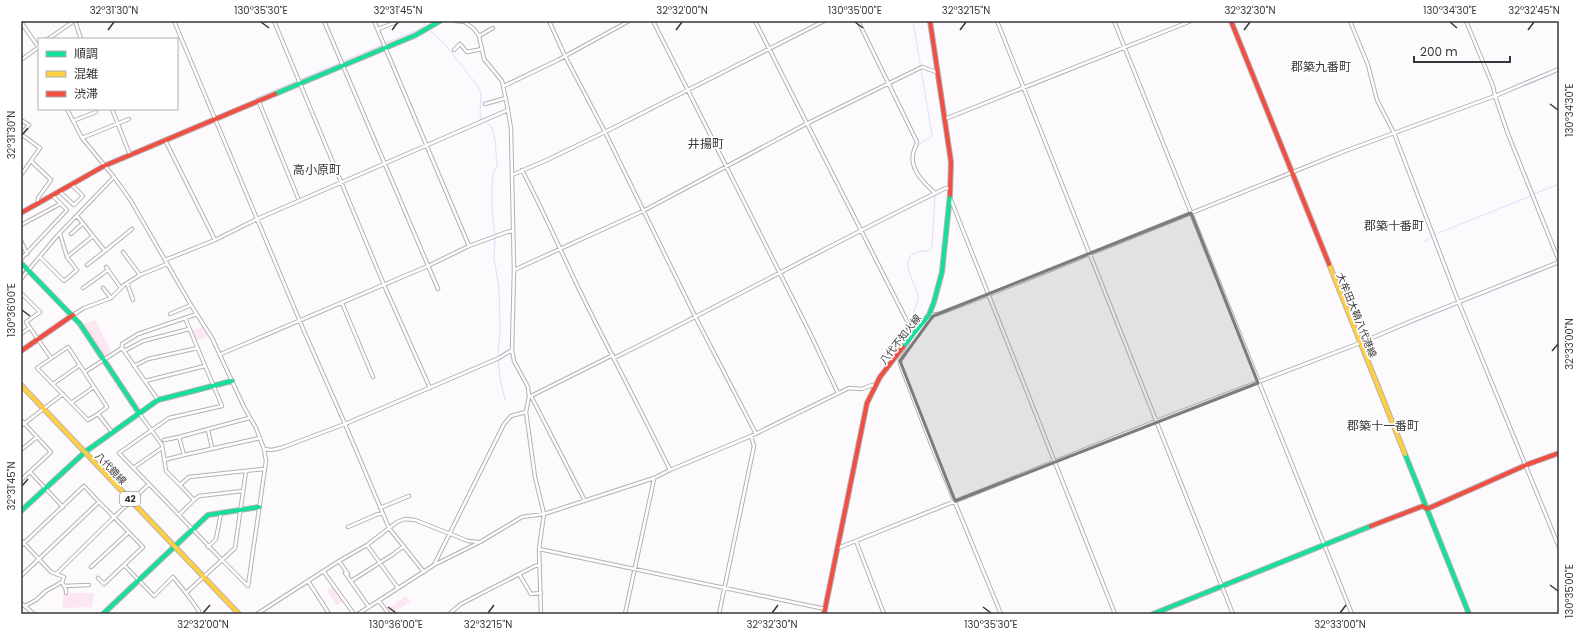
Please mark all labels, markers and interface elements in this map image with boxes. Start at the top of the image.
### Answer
text: 32°31'30"N [90,3,138,18]
text: 130°35'30"E [234,3,288,18]
text: 32°31'45"N [374,3,422,18]
text: 32°32'00"N [656,3,708,18]
text: 130°35'00"E [828,3,882,18]
text: 32°32'15"N [942,3,990,18]
text: 32°32'30"N [1224,3,1276,18]
text: 130°34'30"E [1423,3,1477,18]
text: 32°32'45"N [1508,3,1560,18]
legend [38,38,178,110]
scale bar [1414,38,1510,64]
text: 200 m [1420,43,1458,60]
text: 順調 [74,45,98,62]
district label: 郡築九番町 [1291,58,1351,75]
text: 混雑 [74,65,98,82]
text: 130°34'30"E [1562,83,1577,137]
text: 渋滞 [74,85,98,102]
text: 32°31'30"N [4,111,19,159]
district label: 井揚町 [688,135,724,152]
district label: 高小原町 [293,161,341,178]
district label: 郡築十番町 [1364,217,1424,234]
street label: 大牟田大鞘八代港線 [1333,271,1380,360]
text: 130°36'00"E [4,283,19,337]
street label: 八代不知火線 [876,311,925,368]
text: 32°33'00"N [1562,318,1577,370]
district label: 郡築十一番町 [1347,417,1419,434]
street label: 八代鏡線 [91,449,130,488]
text: 32°31'45"N [4,462,19,510]
road number: 42 [120,492,140,506]
text: 130°35'00"E [1562,564,1577,618]
text: 32°32'00"N [177,617,229,632]
text: 130°36'00"E [369,617,423,632]
text: 32°32'15"N [464,617,512,632]
text: 32°32'30"N [746,617,798,632]
text: 130°35'30"E [964,617,1018,632]
text: 32°33'00"N [1314,617,1366,632]

